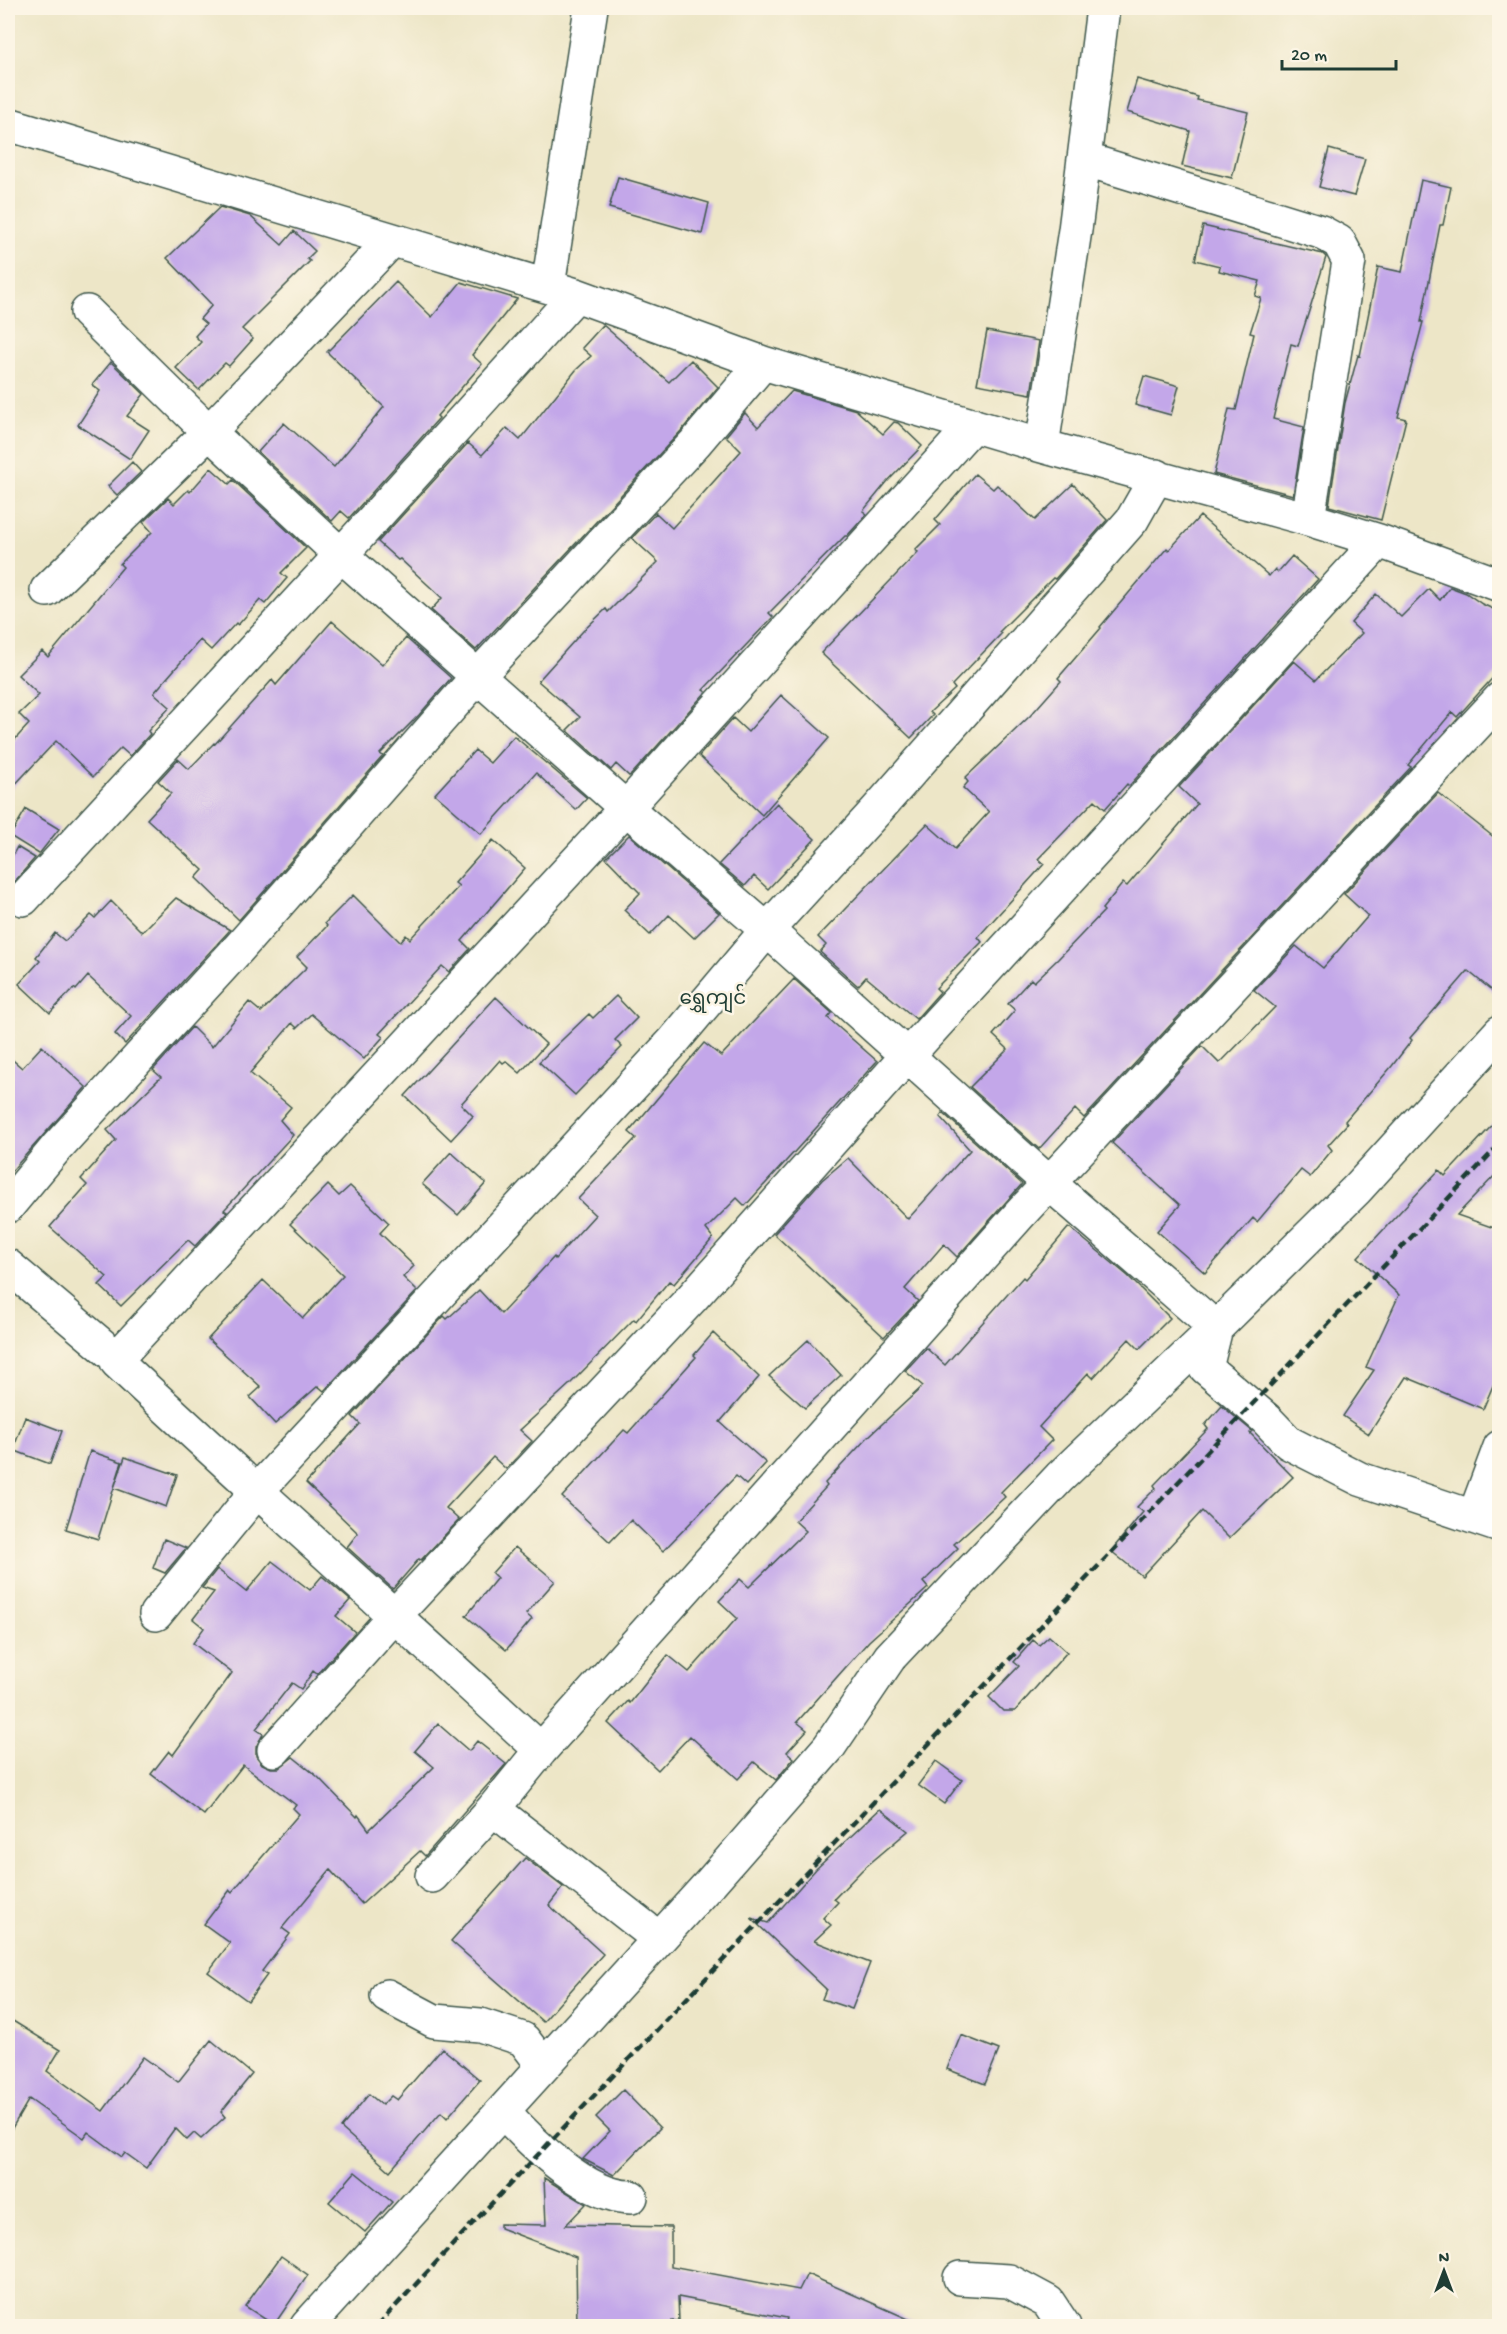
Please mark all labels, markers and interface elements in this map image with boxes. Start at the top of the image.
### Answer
scale bar [1282,33,1396,71]
text: 20 m [1291,46,1327,67]
district label: ရွှေကျင် [680,983,746,1013]
north arrow [1414,2241,1474,2301]
text: N [1439,2250,1450,2269]

